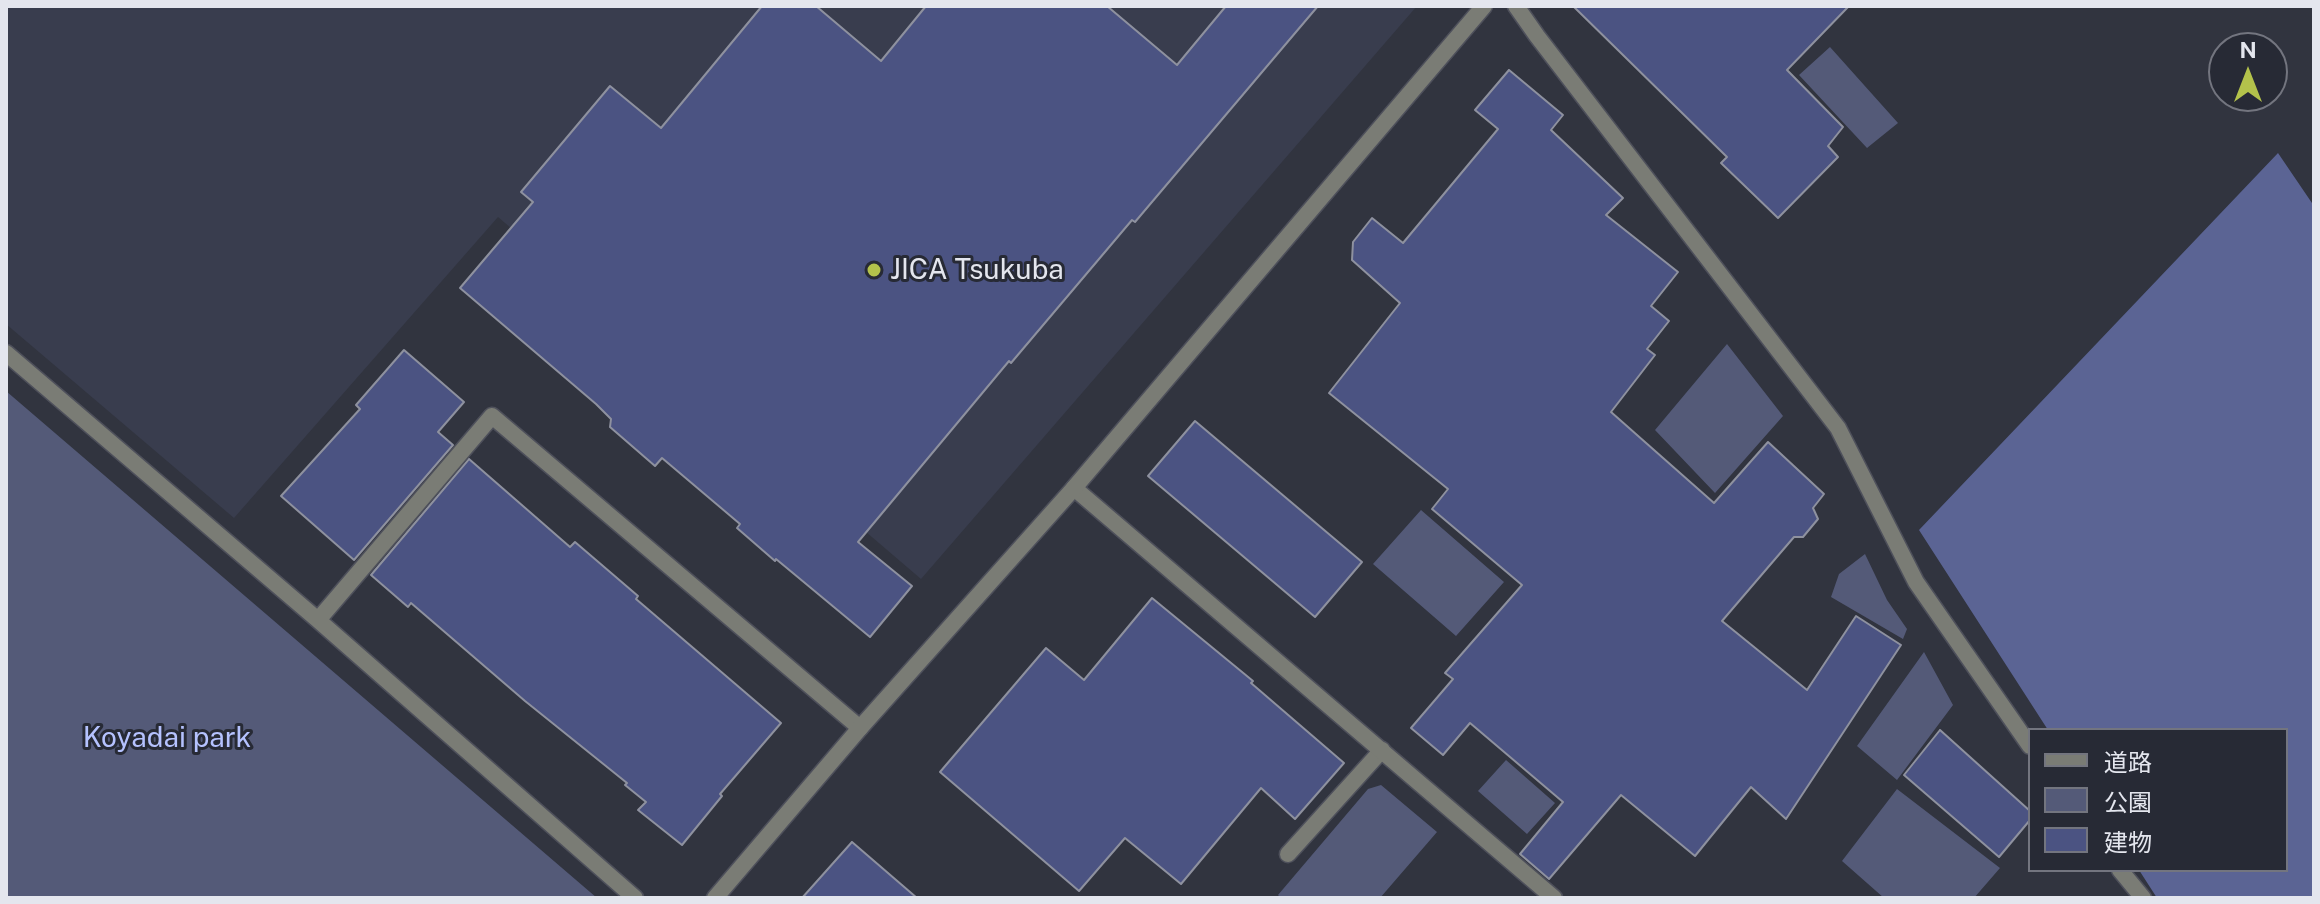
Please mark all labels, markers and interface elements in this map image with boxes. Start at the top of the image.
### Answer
north arrow [2208,32,2288,112]
text: N [2239,37,2257,63]
place label: JICA Tsukuba [890,253,1064,287]
marker: JICA Tsukuba [865,261,883,279]
park label: Koyadai park [83,721,251,755]
legend [2028,728,2288,872]
text: 道路 [2104,748,2152,776]
text: 公園 [2104,788,2152,816]
text: 建物 [2104,828,2152,856]

